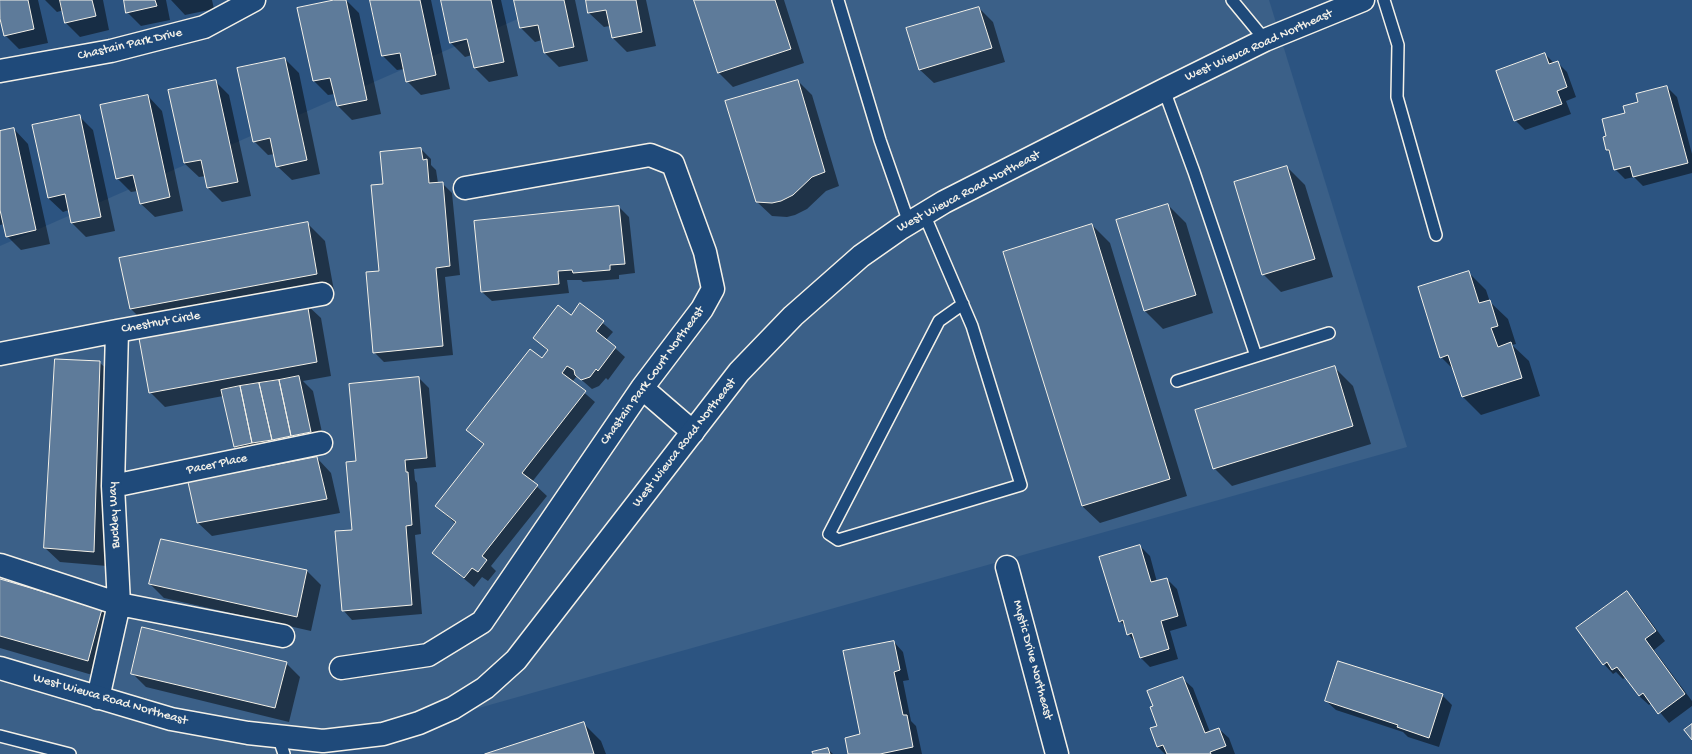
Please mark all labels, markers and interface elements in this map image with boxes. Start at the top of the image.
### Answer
street label: West Wieuca Road Northeast [1183,6,1335,86]
street label: Chastain Park Drive [76,25,184,65]
street label: West Wieuca Road Northeast [895,148,1043,236]
street label: Chastain Park Court Northeast [597,304,709,448]
street label: Chestnut Circle [120,308,202,338]
street label: West Wieuca Road Northeast [630,375,740,511]
street label: Pacer Place [185,451,249,479]
street label: Buckley Way [105,481,125,549]
street label: Mystic Drive Northeast [1008,598,1056,722]
street label: West Wieuca Road Northeast [31,670,189,730]

